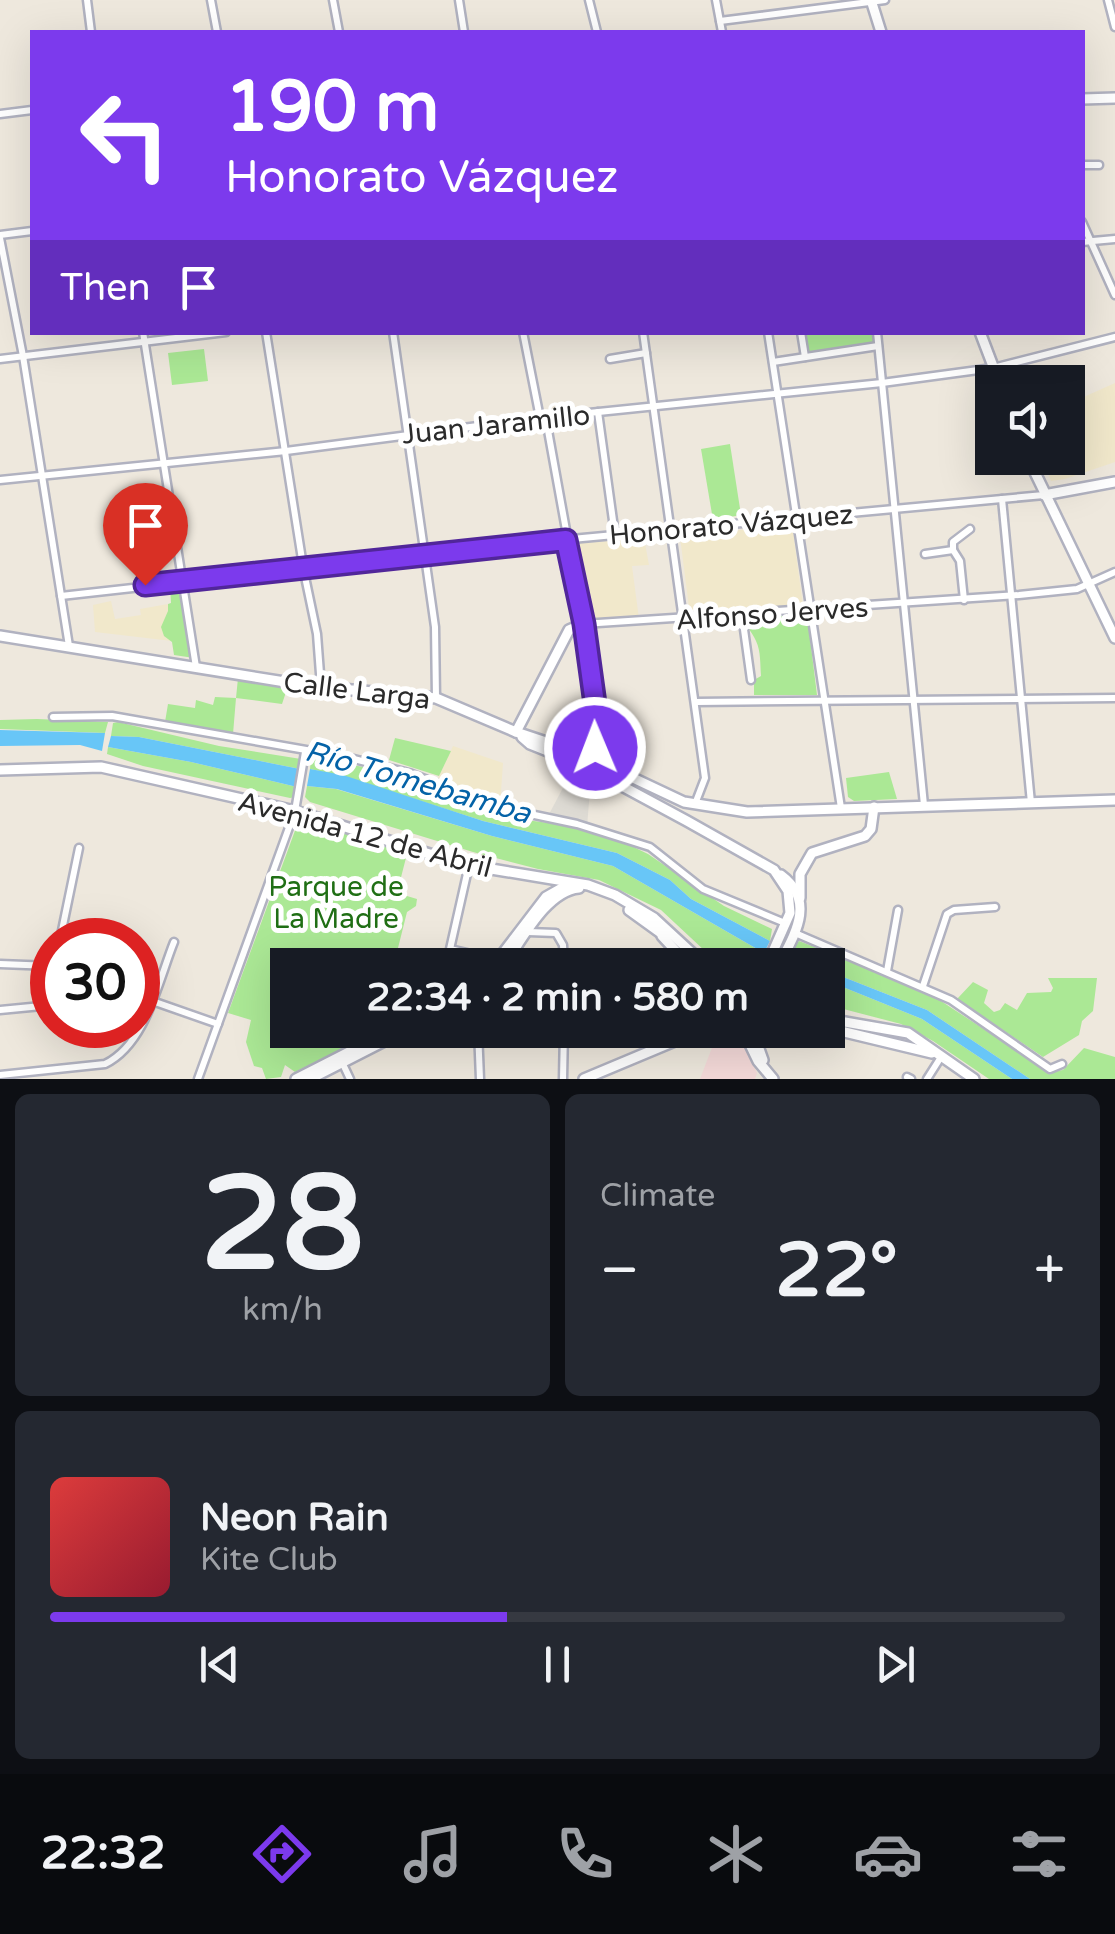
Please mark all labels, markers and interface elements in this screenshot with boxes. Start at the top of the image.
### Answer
text: 190 m [225,66,439,150]
icon: left [60,70,190,200]
text: Honorato Vázquez [225,151,619,205]
icon: arrive [171,260,226,315]
text: Then [60,265,151,311]
map controls [975,365,1085,475]
button: sound [975,365,1085,475]
street label: Juan Jaramillo [400,398,592,452]
pin [103,483,188,586]
street label: Honorato Vázquez [608,497,855,553]
icon: arrive [118,498,173,553]
street label: Alfonso Jerves [675,590,869,638]
street label: Calle Larga [281,665,432,717]
position arrow [543,696,647,800]
water label: Río Tomebamba [301,733,536,833]
street label: Avenida 12 de Abril [234,785,495,885]
park label: Parque de La Madre [268,870,404,936]
speed limit sign: 30 [30,918,160,1048]
text: 22:34 · 2 min · 580 m [366,975,749,1021]
text: 28 [201,1148,364,1304]
text: Climate [600,1177,715,1215]
text: 22° [775,1226,898,1316]
text: − [600,1238,639,1304]
text: + [1034,1238,1065,1304]
text: km/h [242,1291,323,1329]
text: Neon Rain [200,1495,389,1541]
text: Kite Club [200,1541,338,1579]
icon: previous [192,1637,247,1692]
icon: pause [530,1637,585,1692]
icon: next [868,1637,923,1692]
icon: directions [247,1819,317,1889]
icon: music [398,1819,468,1889]
icon: phone [550,1819,620,1889]
icon: climate [701,1819,771,1889]
icon: car [853,1819,923,1889]
icon: filters [1004,1819,1074,1889]
text: 22:32 [41,1827,165,1881]

